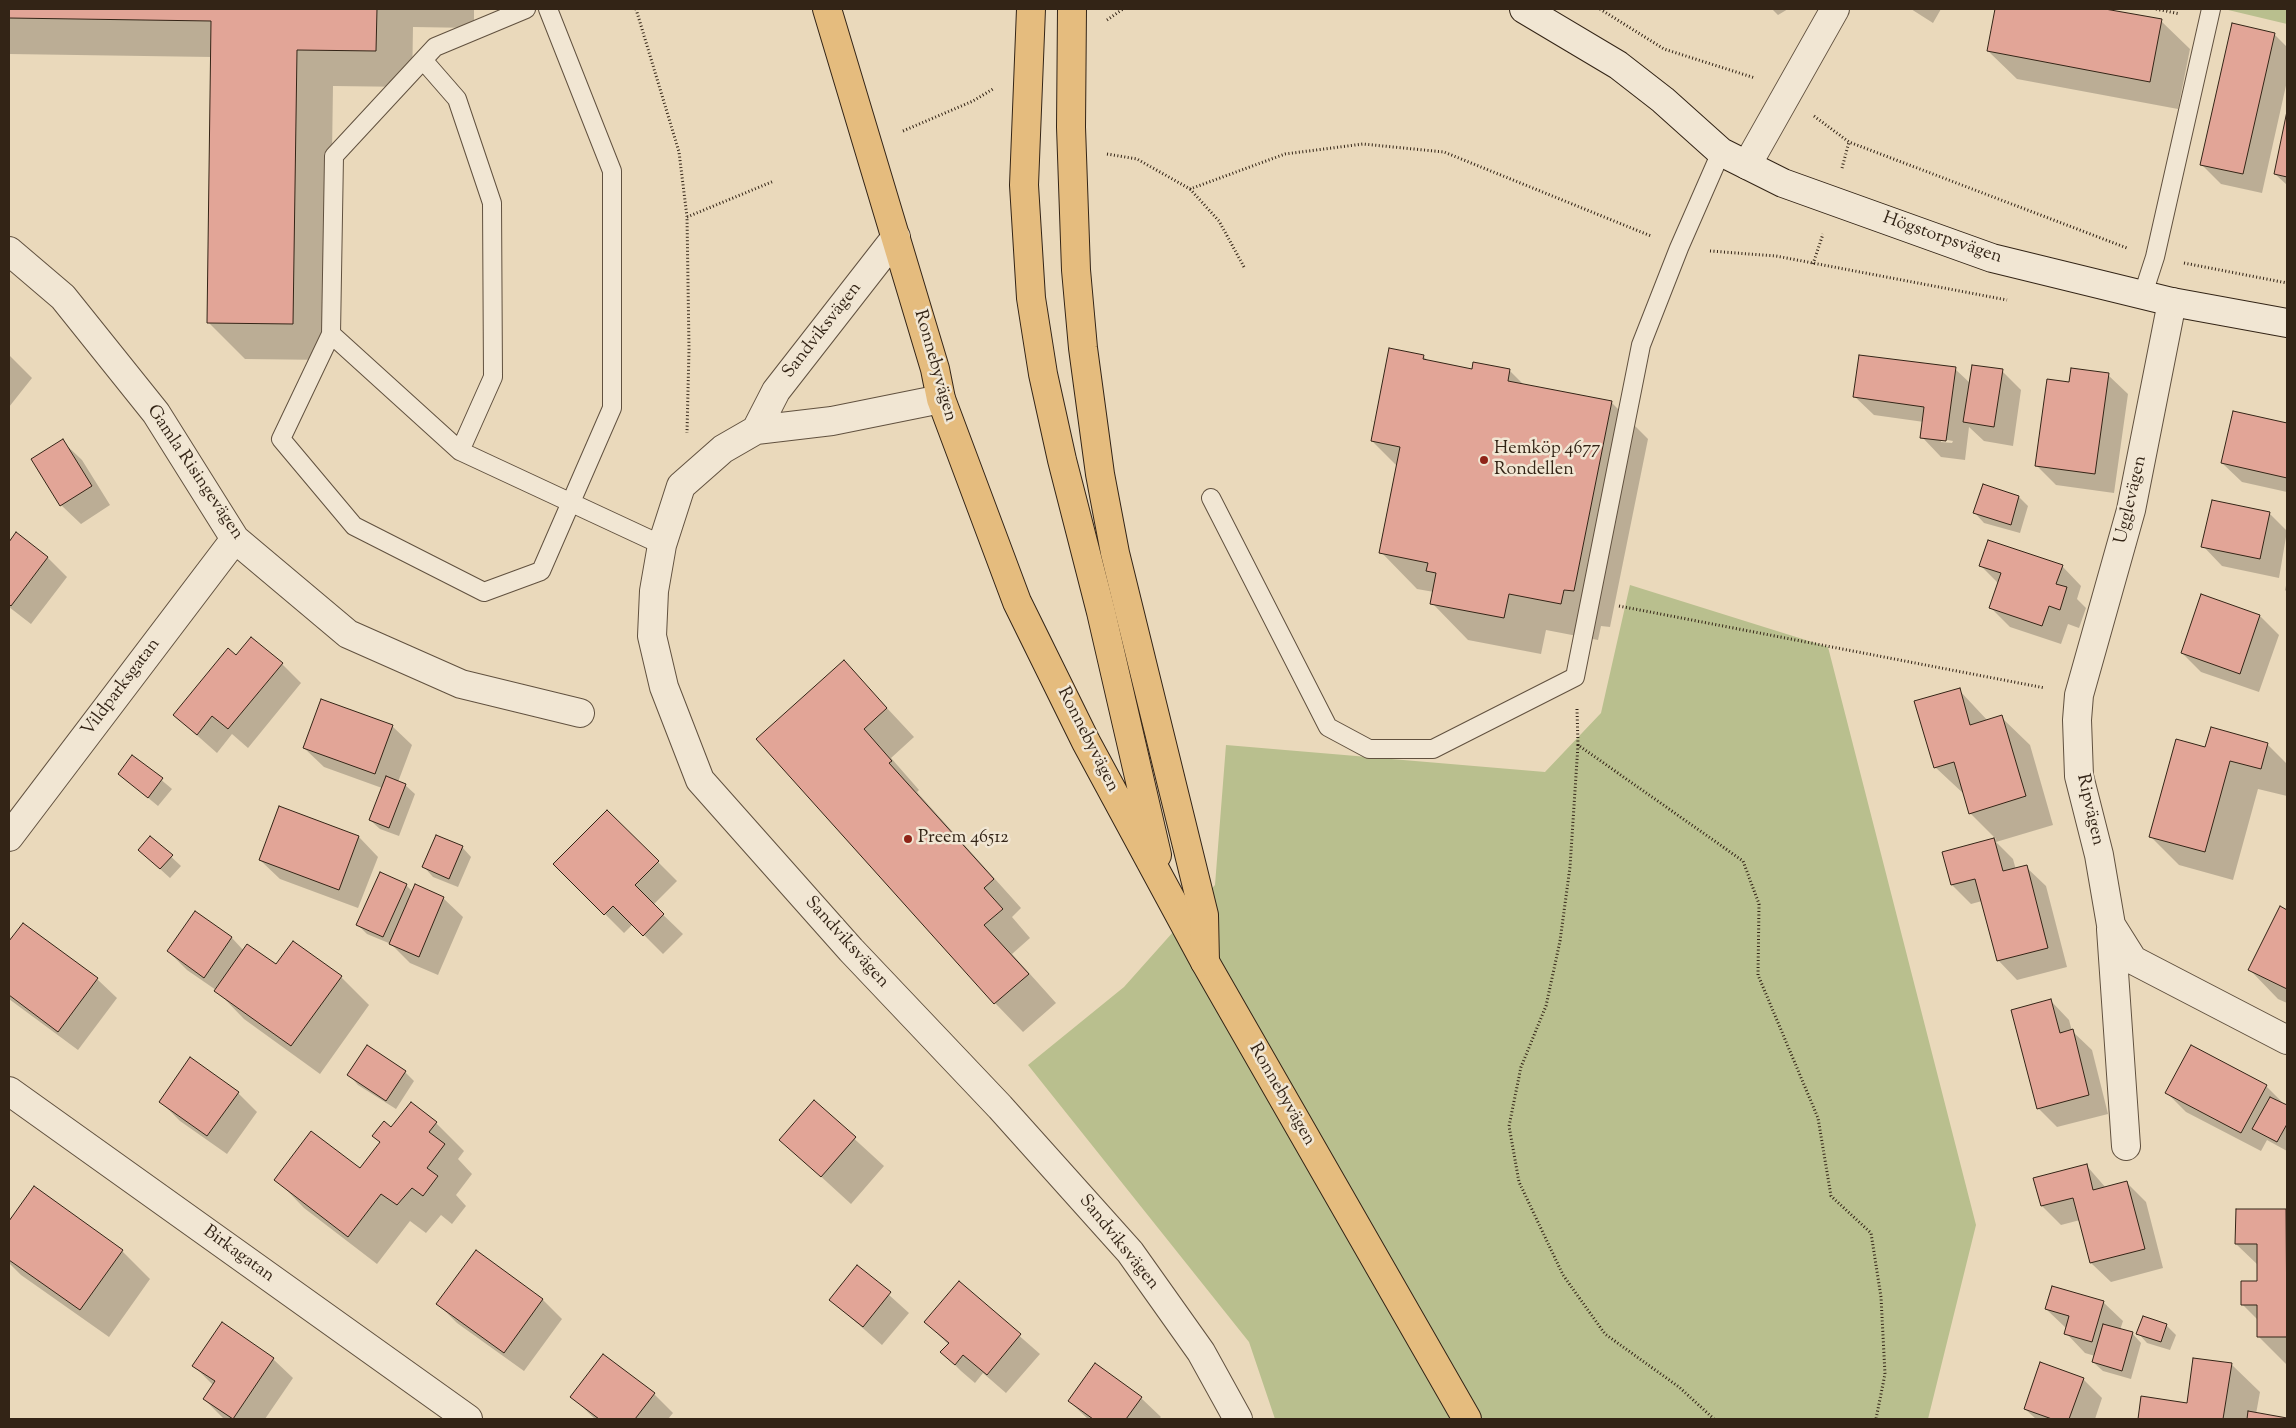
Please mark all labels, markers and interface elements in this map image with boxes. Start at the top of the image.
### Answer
street label: Högstorpsvägen [1879,208,2005,270]
street label: Sandviksvägen [779,279,867,383]
street label: Ronnebyvägen [908,308,960,424]
street label: Gamla Risingevägen [141,402,247,544]
place label: Hemköp 4677 Rondellen [1494,439,1600,482]
marker: Hemköp 4677 Rondellen [1478,454,1490,466]
street label: Ugglevägen [2111,454,2153,546]
street label: Vildparksgatan [78,635,166,741]
street label: Ronnebyvägen [1051,684,1123,796]
street label: Ripvägen [2070,772,2108,848]
place label: Preem 46512 [918,828,1009,850]
marker: Preem 46512 [902,833,914,845]
street label: Sandviksvägen [799,893,893,993]
street label: Ronnebyvägen [1243,1040,1319,1150]
street label: Sandviksvägen [1073,1191,1163,1295]
street label: Birkagatan [198,1222,278,1288]

